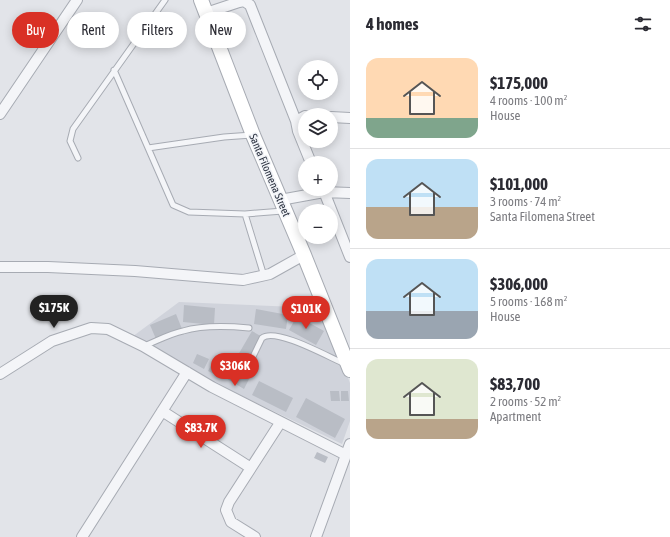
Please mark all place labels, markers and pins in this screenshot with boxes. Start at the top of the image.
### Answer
pin: $175K [26,295,82,329]
pin: $101K [278,296,334,330]
pin: $306K [207,353,263,387]
pin: $83.7K [168,415,234,449]

